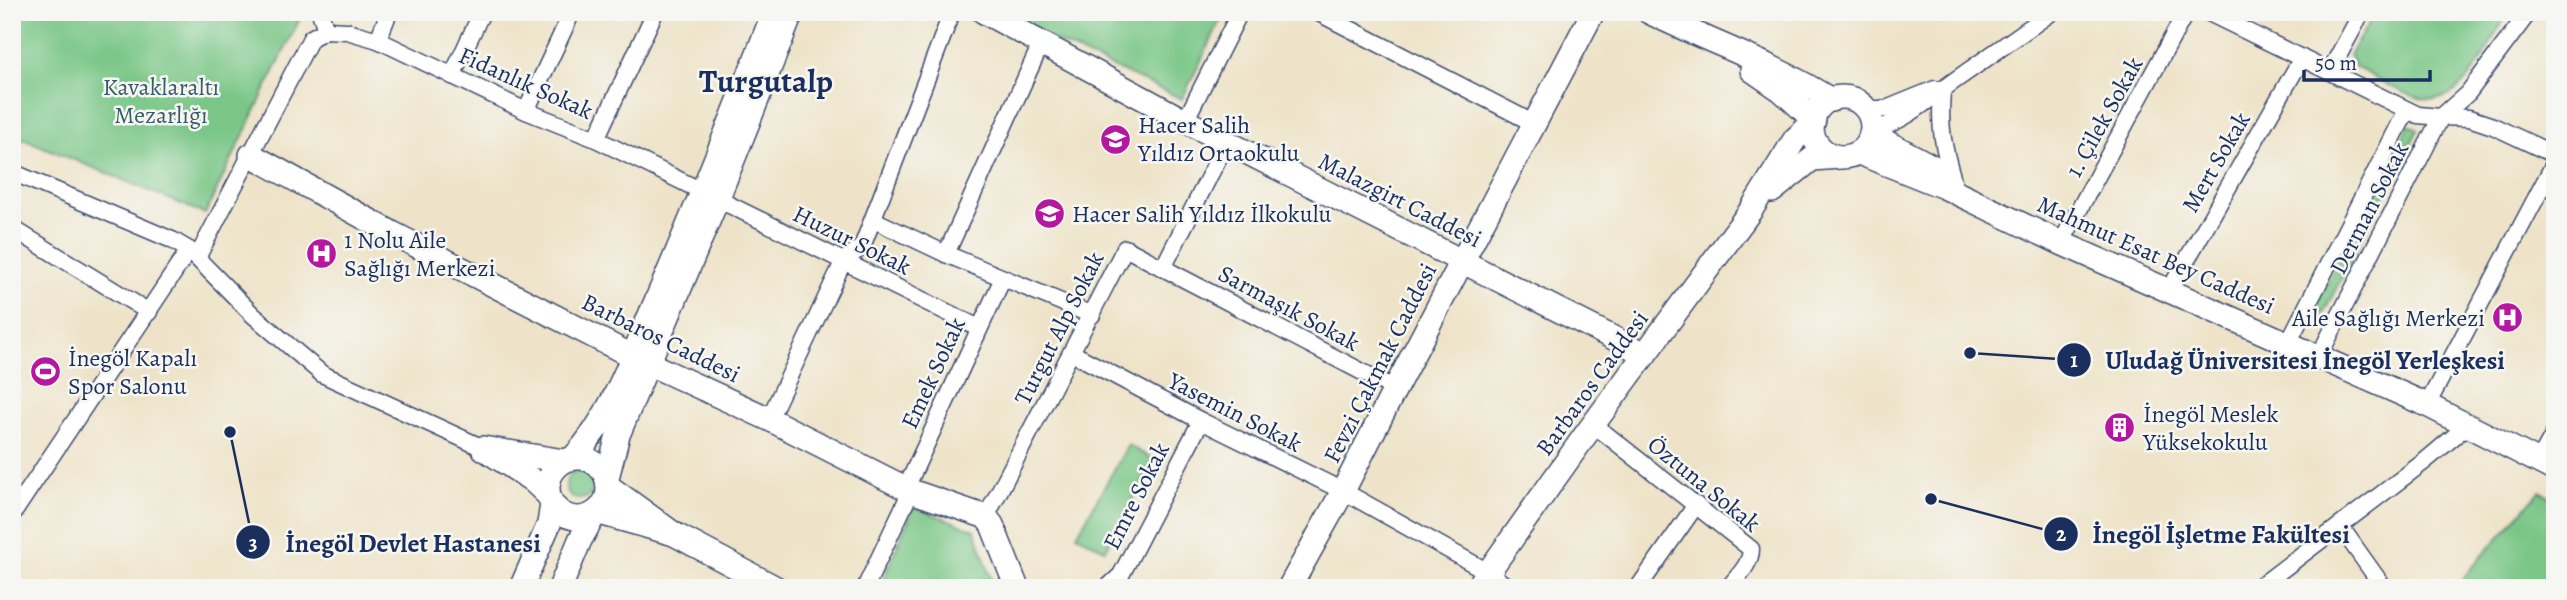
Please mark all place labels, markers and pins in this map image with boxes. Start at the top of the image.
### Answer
place label: Hacer Salih Yıldız Ortaokulu [1137,109,1300,169]
school or university icon: Hacer Salih Yıldız Ortaokulu [1098,122,1132,156]
school or university icon: Hacer Salih Yıldız İlkokulu [1032,197,1066,231]
place label: Hacer Salih Yıldız İlkokulu [1072,198,1332,230]
place label: 1 Nolu Aile Sağlığı Merkezi [344,224,495,284]
hospital icon: 1 Nolu Aile Sağlığı Merkezi [304,237,338,271]
hospital icon: Aile Sağlığı Merkezi [2491,301,2525,335]
place label: Aile Sağlığı Merkezi [2291,302,2485,334]
callout: Uludağ Üniversitesi İnegöl Yerleşkesi [2057,336,2519,383]
place label: İnegöl Kapalı Spor Salonu [68,342,197,402]
sports icon: İnegöl Kapalı Spor Salonu [28,355,62,389]
place label: İnegöl Meslek Yüksekokulu [2142,398,2279,458]
building icon: İnegöl Meslek Yüksekokulu [2103,411,2137,445]
callout: İnegöl İşletme Fakültesi [2043,510,2364,557]
callout: İnegöl Devlet Hastanesi [236,519,555,566]

